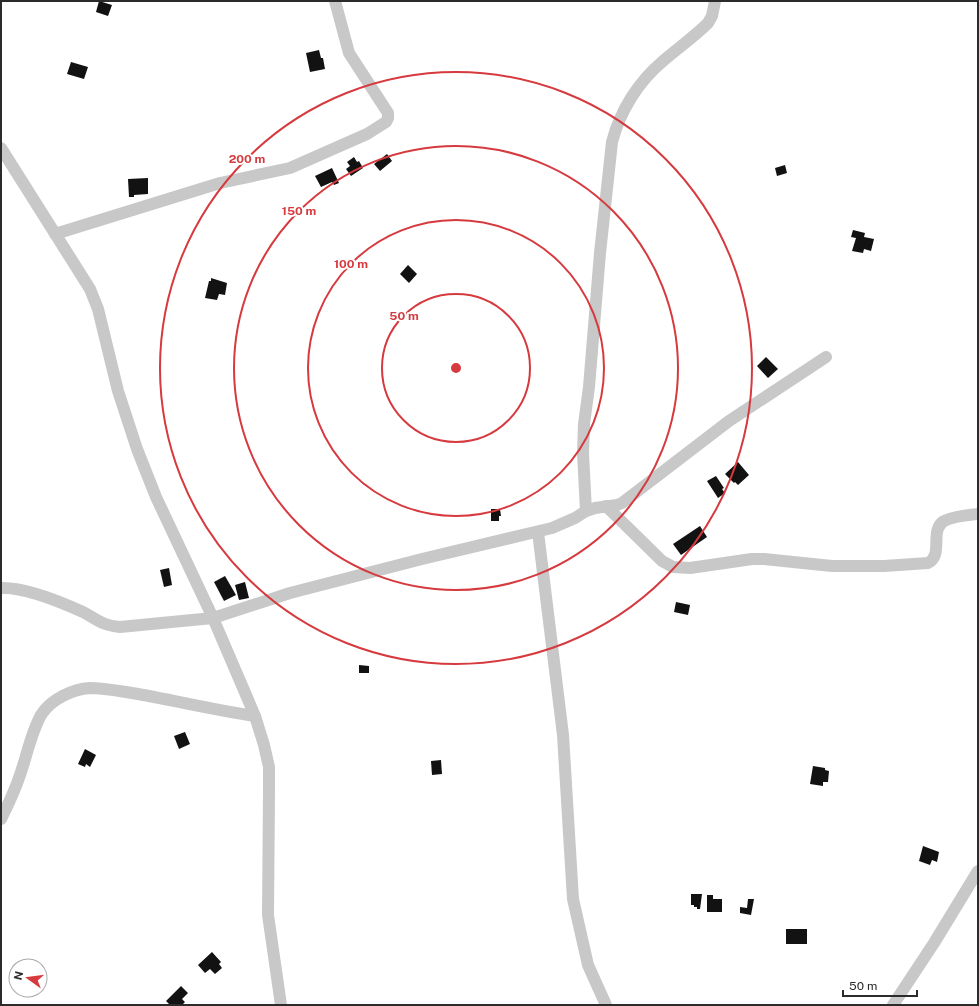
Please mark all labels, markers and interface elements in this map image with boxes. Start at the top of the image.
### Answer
text: 200 m [229,152,265,166]
text: 150 m [282,204,316,218]
text: 100 m [334,257,368,271]
text: 50 m [389,309,419,323]
centre of rings [449,361,463,375]
north arrow [8,958,48,998]
text: N [11,970,25,981]
scale bar [843,972,917,998]
text: 50 m [849,979,877,993]

